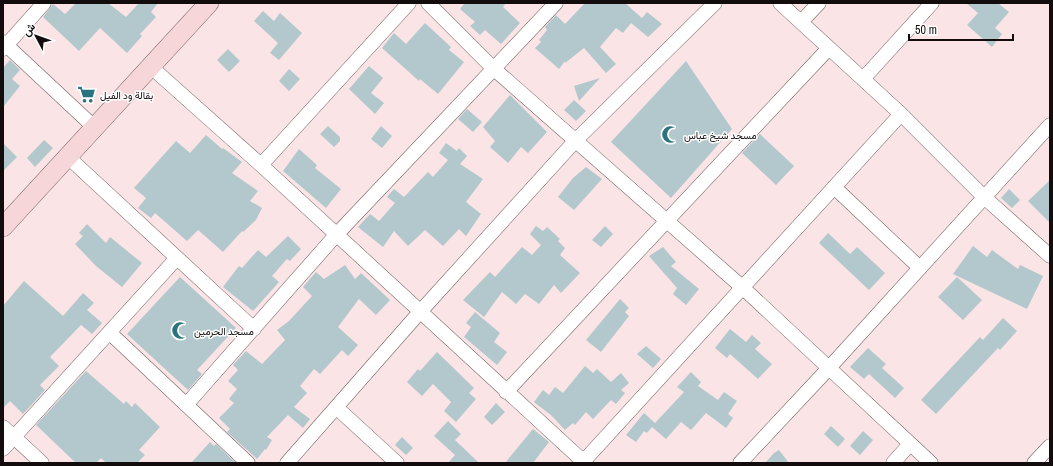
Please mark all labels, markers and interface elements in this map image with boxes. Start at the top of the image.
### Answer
north arrow [16,16,56,56]
scale bar [909,16,1013,42]
text: ش [19,20,38,39]
text: 50 m [915,22,937,38]
supermarket icon: بقالة ود الفيل [77,85,97,105]
place label: بقالة ود الفيل [100,89,153,102]
mosque icon: مسجد شيخ عباس [661,125,681,145]
place label: مسجد شيخ عباس [684,129,757,142]
mosque icon: مسجد الحرمين [171,321,191,341]
place label: مسجد الحرمين [194,325,254,338]

